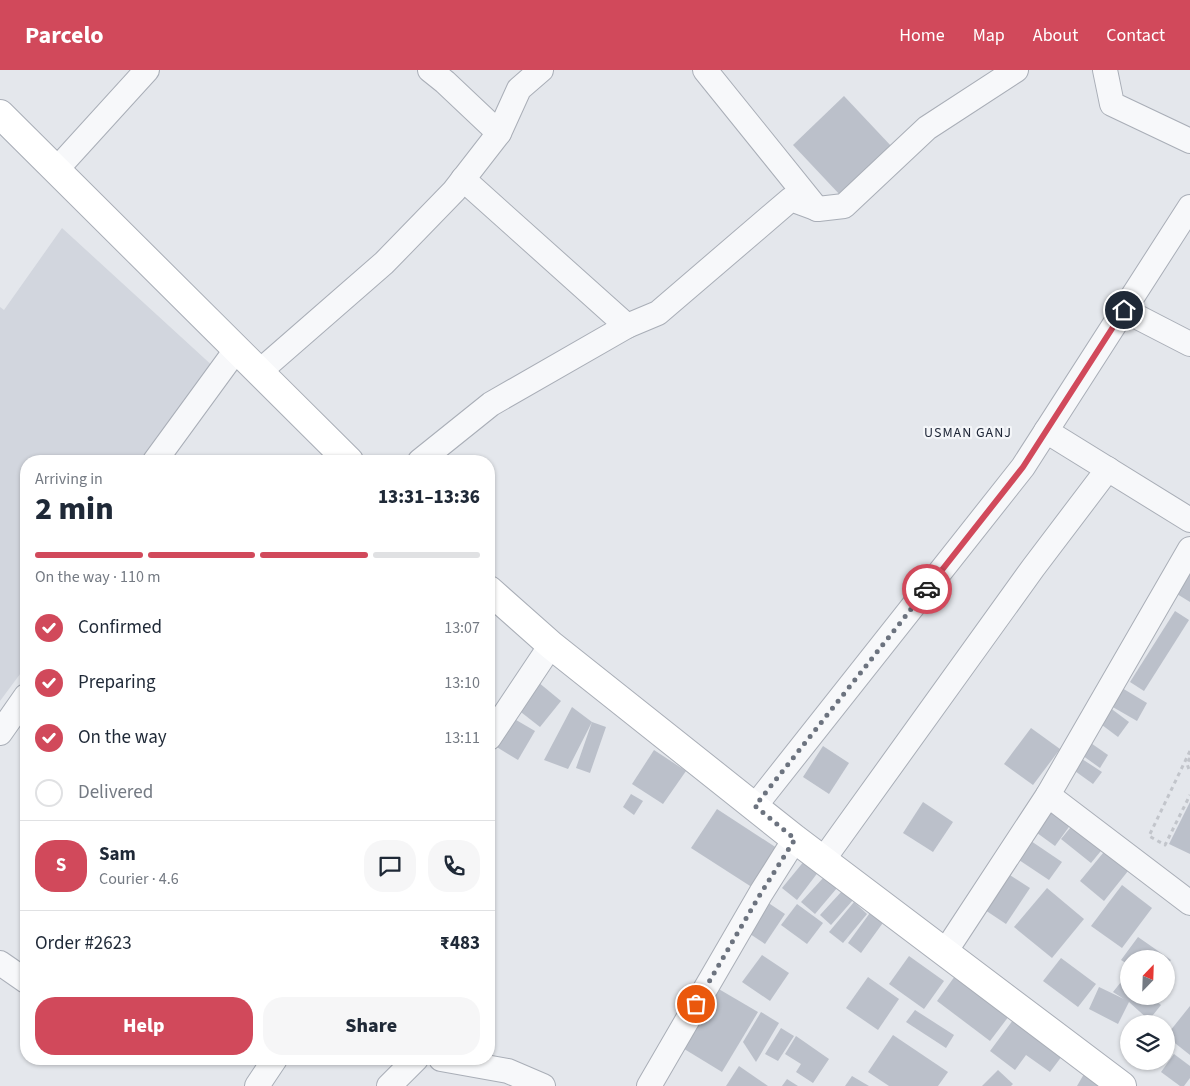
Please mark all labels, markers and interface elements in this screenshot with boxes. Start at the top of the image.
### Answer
text: Parcelo [25,18,104,53]
text: Home [899,23,945,48]
text: Map [973,23,1005,48]
text: About [1033,23,1078,48]
text: Contact [1106,23,1165,48]
pin [1103,289,1145,331]
icon: home [1110,296,1138,324]
district label: USMAN GANJ [924,423,1012,443]
text: Arriving in [35,468,103,490]
text: 13:31–13:36 [378,484,480,511]
text: 2 min [35,486,114,532]
courier [902,564,952,614]
text: On the way · 110 m [35,566,160,588]
icon: car [913,575,941,603]
icon: check [35,614,63,642]
text: Confirmed [78,614,162,641]
text: 13:07 [444,617,480,639]
icon: check [35,669,63,697]
text: Preparing [78,669,156,696]
text: 13:10 [444,672,480,694]
icon: check [35,724,63,752]
text: On the way [78,724,167,751]
text: 13:11 [444,727,480,749]
text: Delivered [78,779,153,806]
button: chat [364,840,416,892]
button: phone [428,840,480,892]
text: Sam [99,841,136,868]
text: S [56,852,66,879]
text: Courier · 4.6 [99,868,179,890]
text: Order #2623 [35,930,132,957]
text: ₹483 [440,930,480,957]
north arrow [1120,950,1175,1005]
map controls [1120,950,1175,1070]
pin [675,983,717,1025]
icon: bag [682,990,710,1018]
button: Help [35,997,253,1055]
button: Share [263,997,480,1055]
button: layers [1120,1015,1175,1070]

